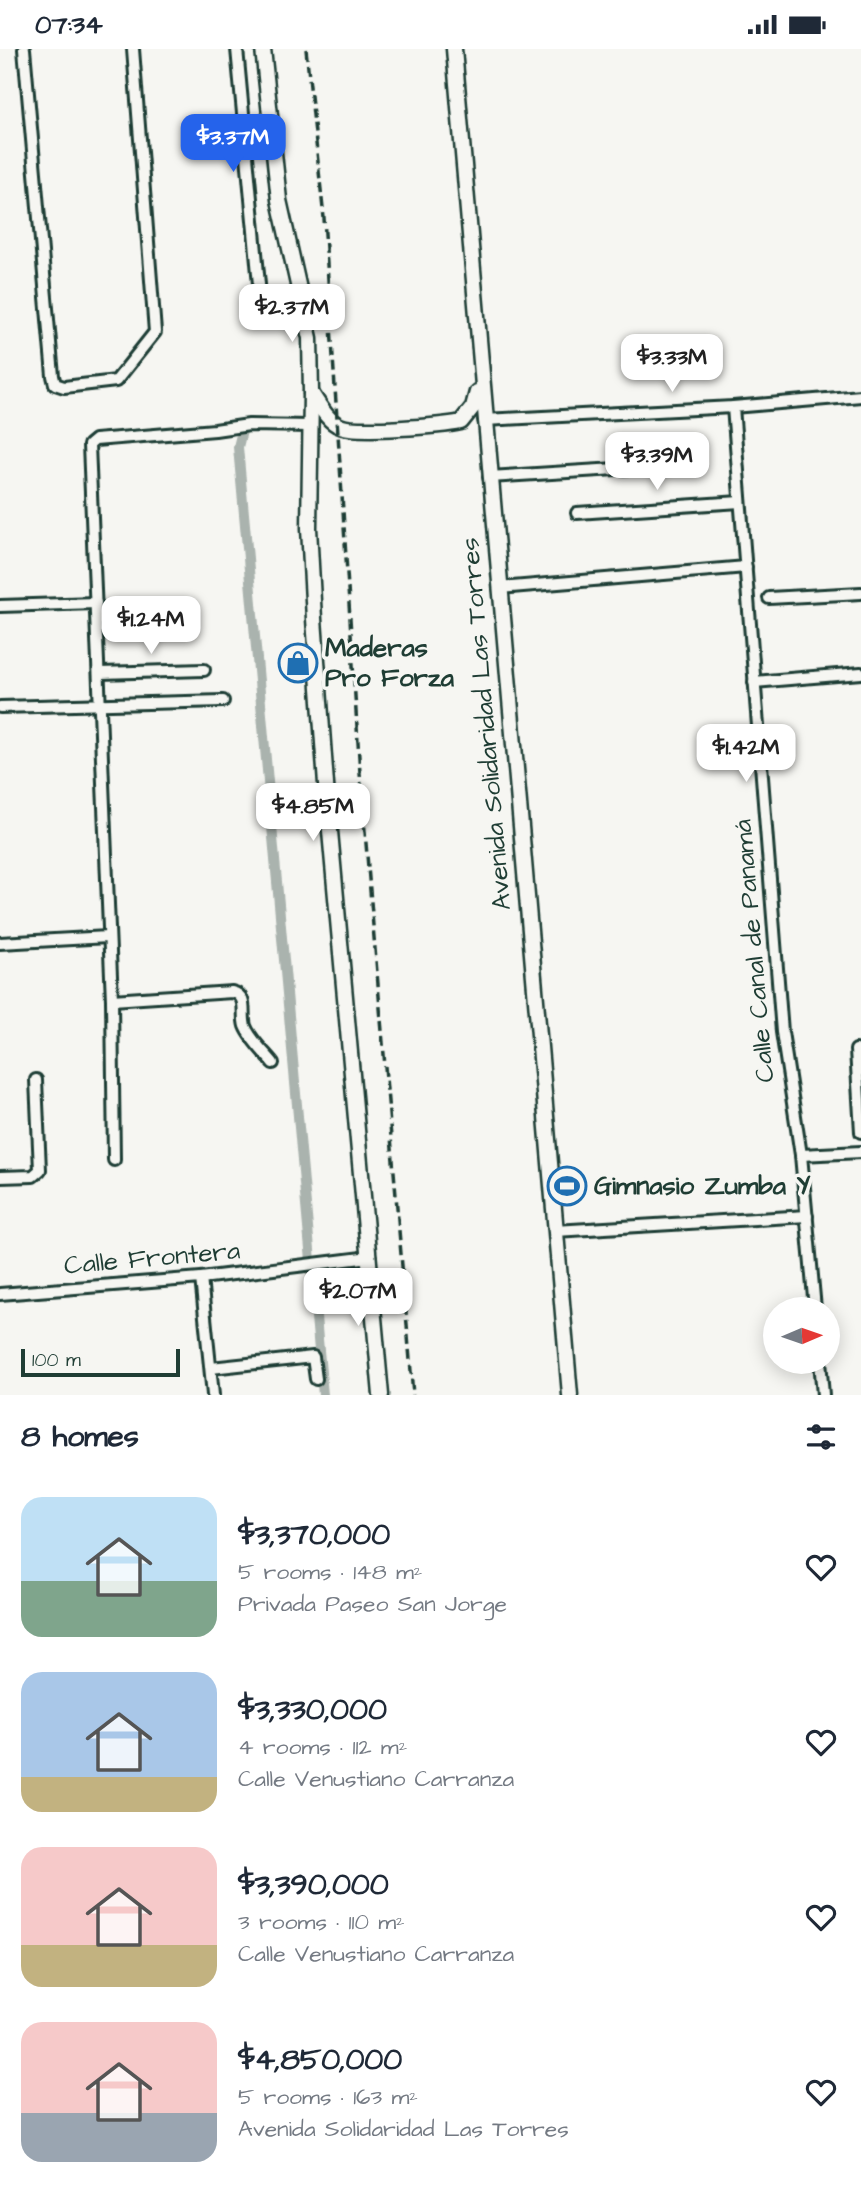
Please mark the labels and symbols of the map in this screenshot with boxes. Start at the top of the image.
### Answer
pin: $3.37M [176,115,290,174]
pin: $2.37M [235,285,349,344]
pin: $3.33M [615,335,729,394]
pin: $3.39M [600,433,714,492]
street label: Avenida Solidaridad Las Torres [452,536,520,912]
pin: $1.24M [94,597,208,656]
place label: Maderas Pro Forza [325,630,455,696]
shop icon: Maderas Pro Forza [277,642,319,684]
pin: $1.42M [689,725,803,784]
pin: $4.85M [256,783,370,843]
street label: Calle Canal de Panamá [725,818,783,1084]
sports icon: Gimnasio Zumba Y [546,1165,588,1207]
place label: Gimnasio Zumba Y [594,1168,810,1204]
street label: Calle Frontera [63,1232,241,1284]
pin: $2.07M [301,1269,415,1328]
north arrow [763,1297,840,1374]
scale bar [21,1346,180,1378]

